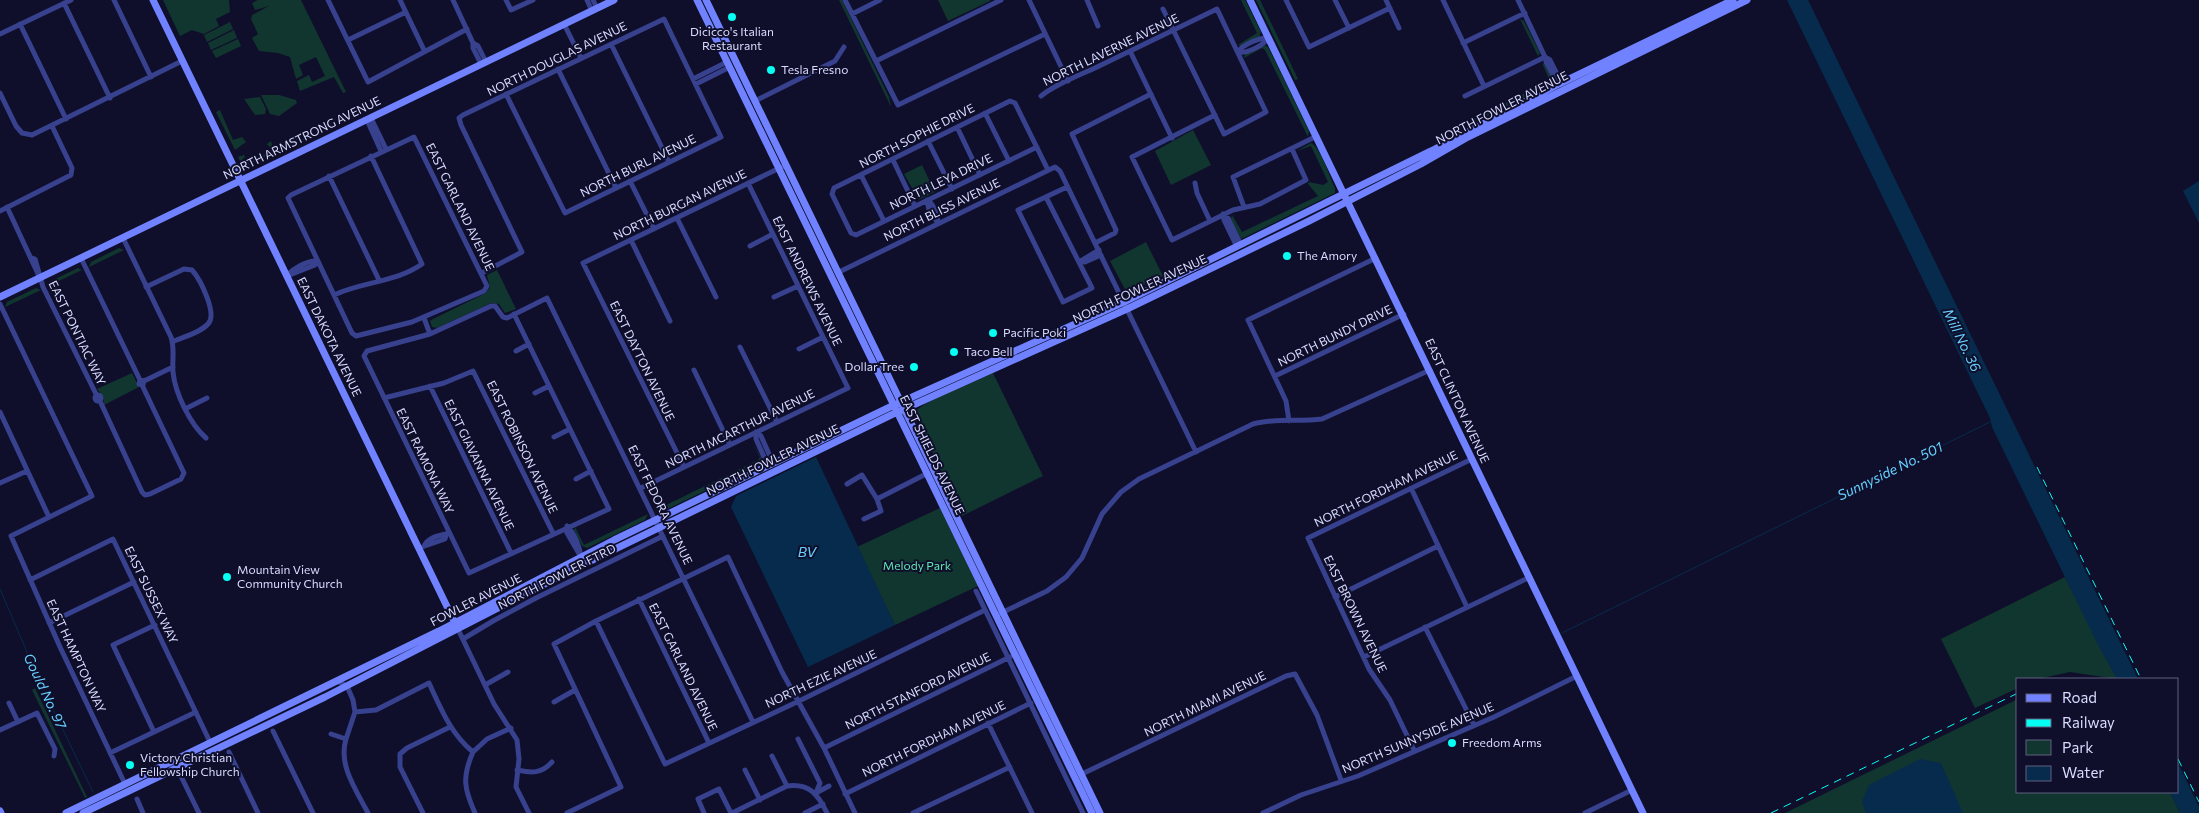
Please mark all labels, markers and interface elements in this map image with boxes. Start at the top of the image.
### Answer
street label: NORTH LAVERNE AVENUE [1040,10,1181,88]
marker: Dicicco's Italian Restaurant [726,11,738,23]
street label: NORTH DOUGLAS AVENUE [484,18,629,98]
place label: Dicicco's Italian Restaurant [690,24,774,52]
place label: Tesla Fresno [781,62,848,76]
marker: Tesla Fresno [765,64,777,76]
street label: NORTH FOWLER AVENUE [1433,68,1570,147]
street label: NORTH ARMSTRONG AVENUE [221,93,383,181]
street label: NORTH SOPHIE DRIVE [857,100,976,170]
street label: NORTH BURL AVENUE [577,131,698,199]
street label: EAST GARLAND AVENUE [424,140,498,273]
street label: NORTH LEYA DRIVE [887,150,994,212]
street label: NORTH BURGAN AVENUE [611,166,748,242]
street label: NORTH BLISS AVENUE [881,175,1002,243]
street label: EAST ANDREWS AVENUE [770,213,845,348]
place label: The Amory [1297,248,1357,262]
marker: The Amory [1281,250,1293,262]
street label: NORTH FOWLER AVENUE [1070,251,1209,325]
street label: EAST DAKOTA AVENUE [295,275,365,399]
street label: EAST PONTIAC WAY [46,278,109,387]
street label: EAST DAYTON AVENUE [608,298,678,423]
street label: NORTH BUNDY DRIVE [1275,301,1394,369]
water label: Mill No. 36 [1940,305,1985,375]
place label: Pacific Poki [1003,325,1066,339]
marker: Pacific Poki [987,327,999,339]
street label: EAST CLINTON AVENUE [1423,336,1493,465]
place label: Taco Bell [964,344,1013,358]
marker: Taco Bell [948,346,960,358]
place label: Dollar Tree [845,359,904,373]
marker: Dollar Tree [908,361,920,373]
street label: EAST ROBINSON AVENUE [485,378,561,515]
street label: NORTH MCARTHUR AVENUE [662,386,817,470]
street label: EAST SHIELDS AVENUE [898,392,968,517]
street label: EAST GIAVANNA AVENUE [442,397,518,532]
street label: EAST RAMONA WAY [394,405,458,516]
street label: NORTH FOWLER AVENUE [704,421,841,497]
water label: Sunnyside No. 501 [1834,438,1945,503]
street label: EAST FEDORA AVENUE [626,443,696,567]
street label: NORTH FORDHAM AVENUE [1312,447,1460,529]
street label: NORTH FOWLER FTRD [495,540,618,612]
water label: BV [798,543,818,560]
street label: EAST SUSSEX WAY [122,544,182,645]
street label: EAST BROWN AVENUE [1321,553,1390,674]
park label: Melody Park [883,558,952,572]
place label: Mountain View Community Church [237,562,343,590]
street label: FOWLER AVENUE [427,570,524,628]
marker: Mountain View Community Church [221,571,233,583]
street label: EAST HAMPTON WAY [44,597,109,715]
street label: EAST GARLAND AVENUE [647,600,721,733]
street label: NORTH EZIE AVENUE [763,646,879,710]
street label: NORTH STANFORD AVENUE [843,649,993,731]
water label: Gould No. 97 [21,650,71,733]
street label: NORTH MIAMI AVENUE [1141,668,1268,739]
legend [2016,678,2179,793]
text: Road [2062,688,2097,706]
street label: NORTH FORDHAM AVENUE [860,697,1008,779]
street label: NORTH SUNNYSIDE AVENUE [1340,699,1496,775]
text: Railway [2062,713,2115,731]
place label: Freedom Arms [1462,735,1542,749]
marker: Freedom Arms [1446,737,1458,749]
text: Park [2062,738,2093,756]
place label: Victory Christian Fellowship Church [140,750,240,778]
marker: Victory Christian Fellowship Church [124,759,136,771]
text: Water [2062,763,2104,781]

